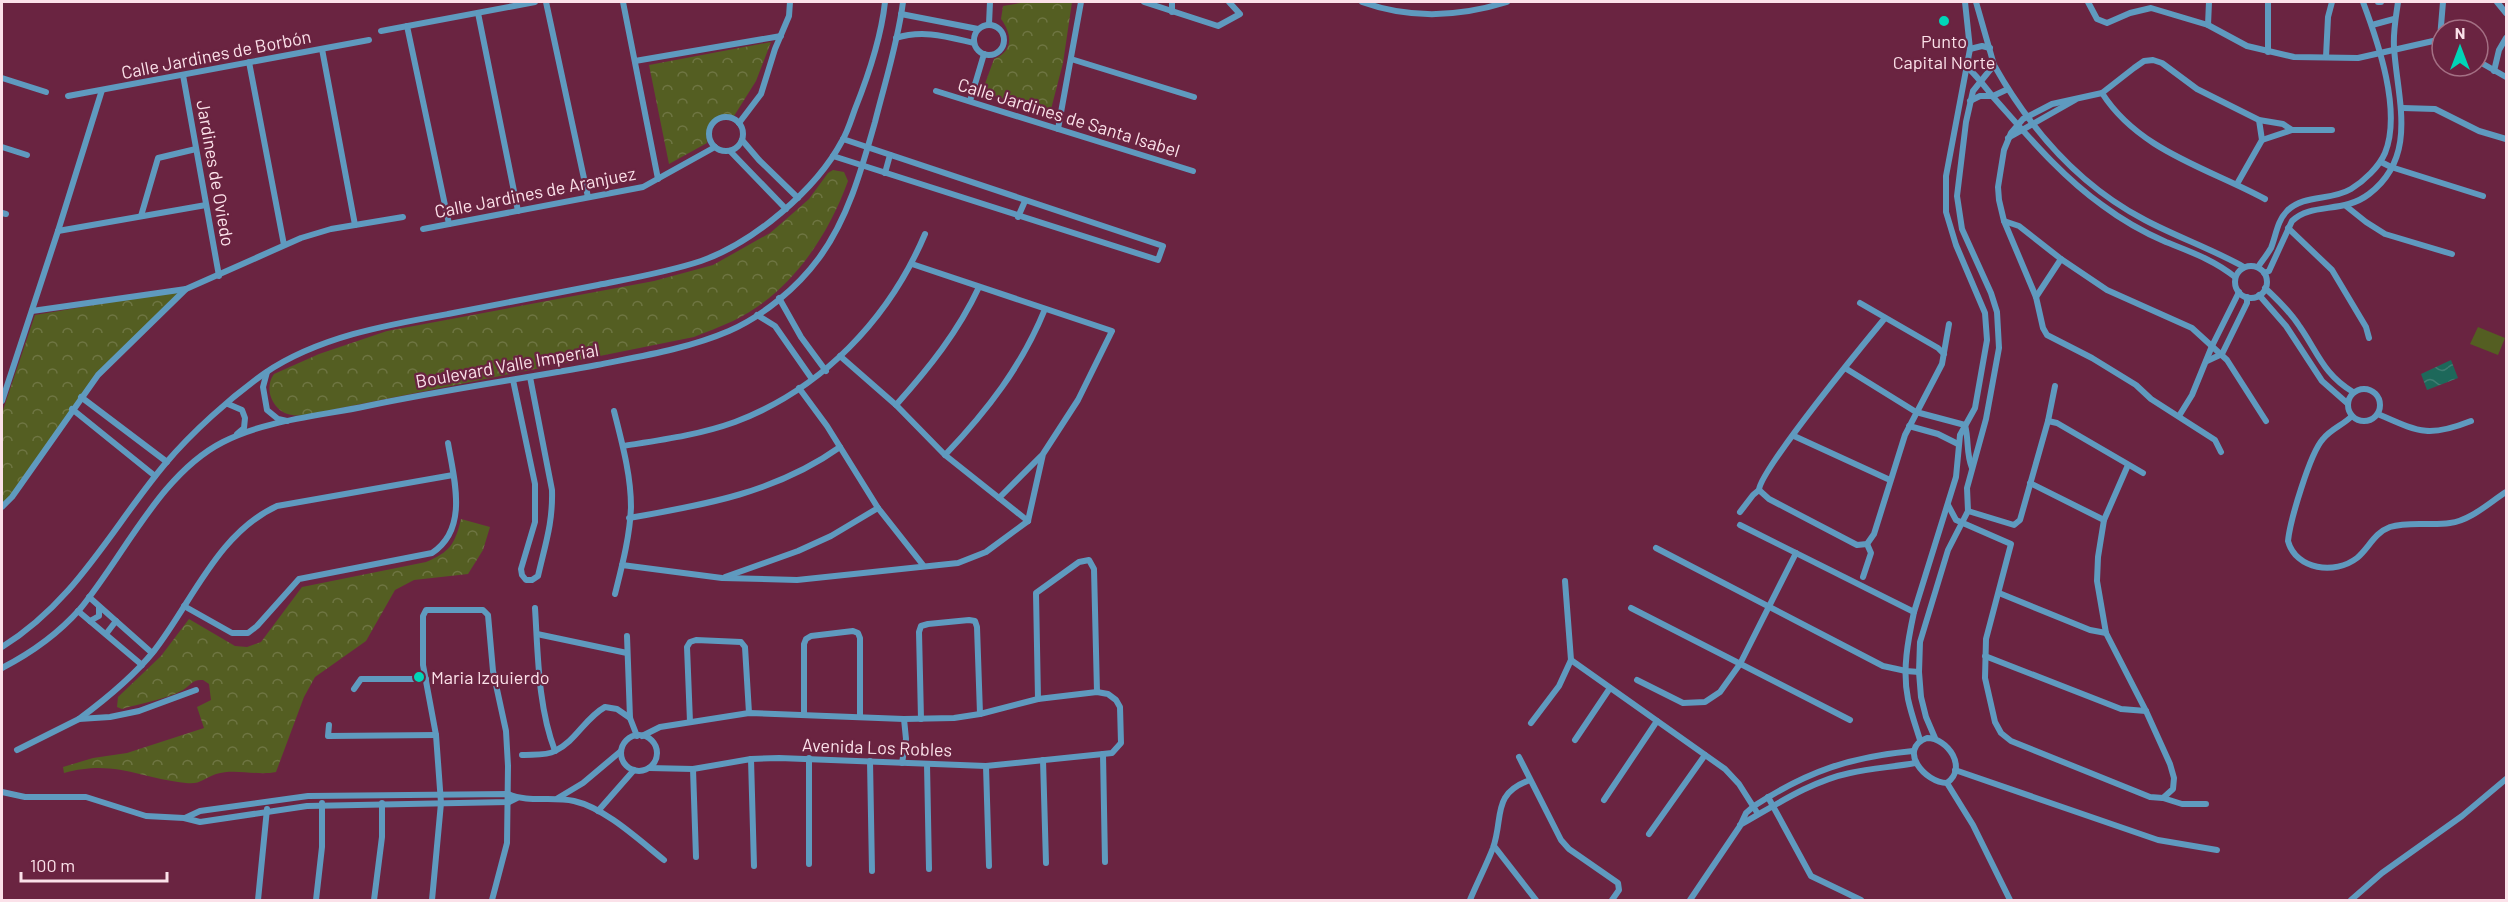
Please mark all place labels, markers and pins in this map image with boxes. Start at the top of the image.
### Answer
marker: Punto Capital Norte [1937,14,1951,28]
place label: Punto Capital Norte [1893,30,1995,73]
place label: Maria Izquierdo [431,666,550,688]
marker: Maria Izquierdo [412,670,426,684]

